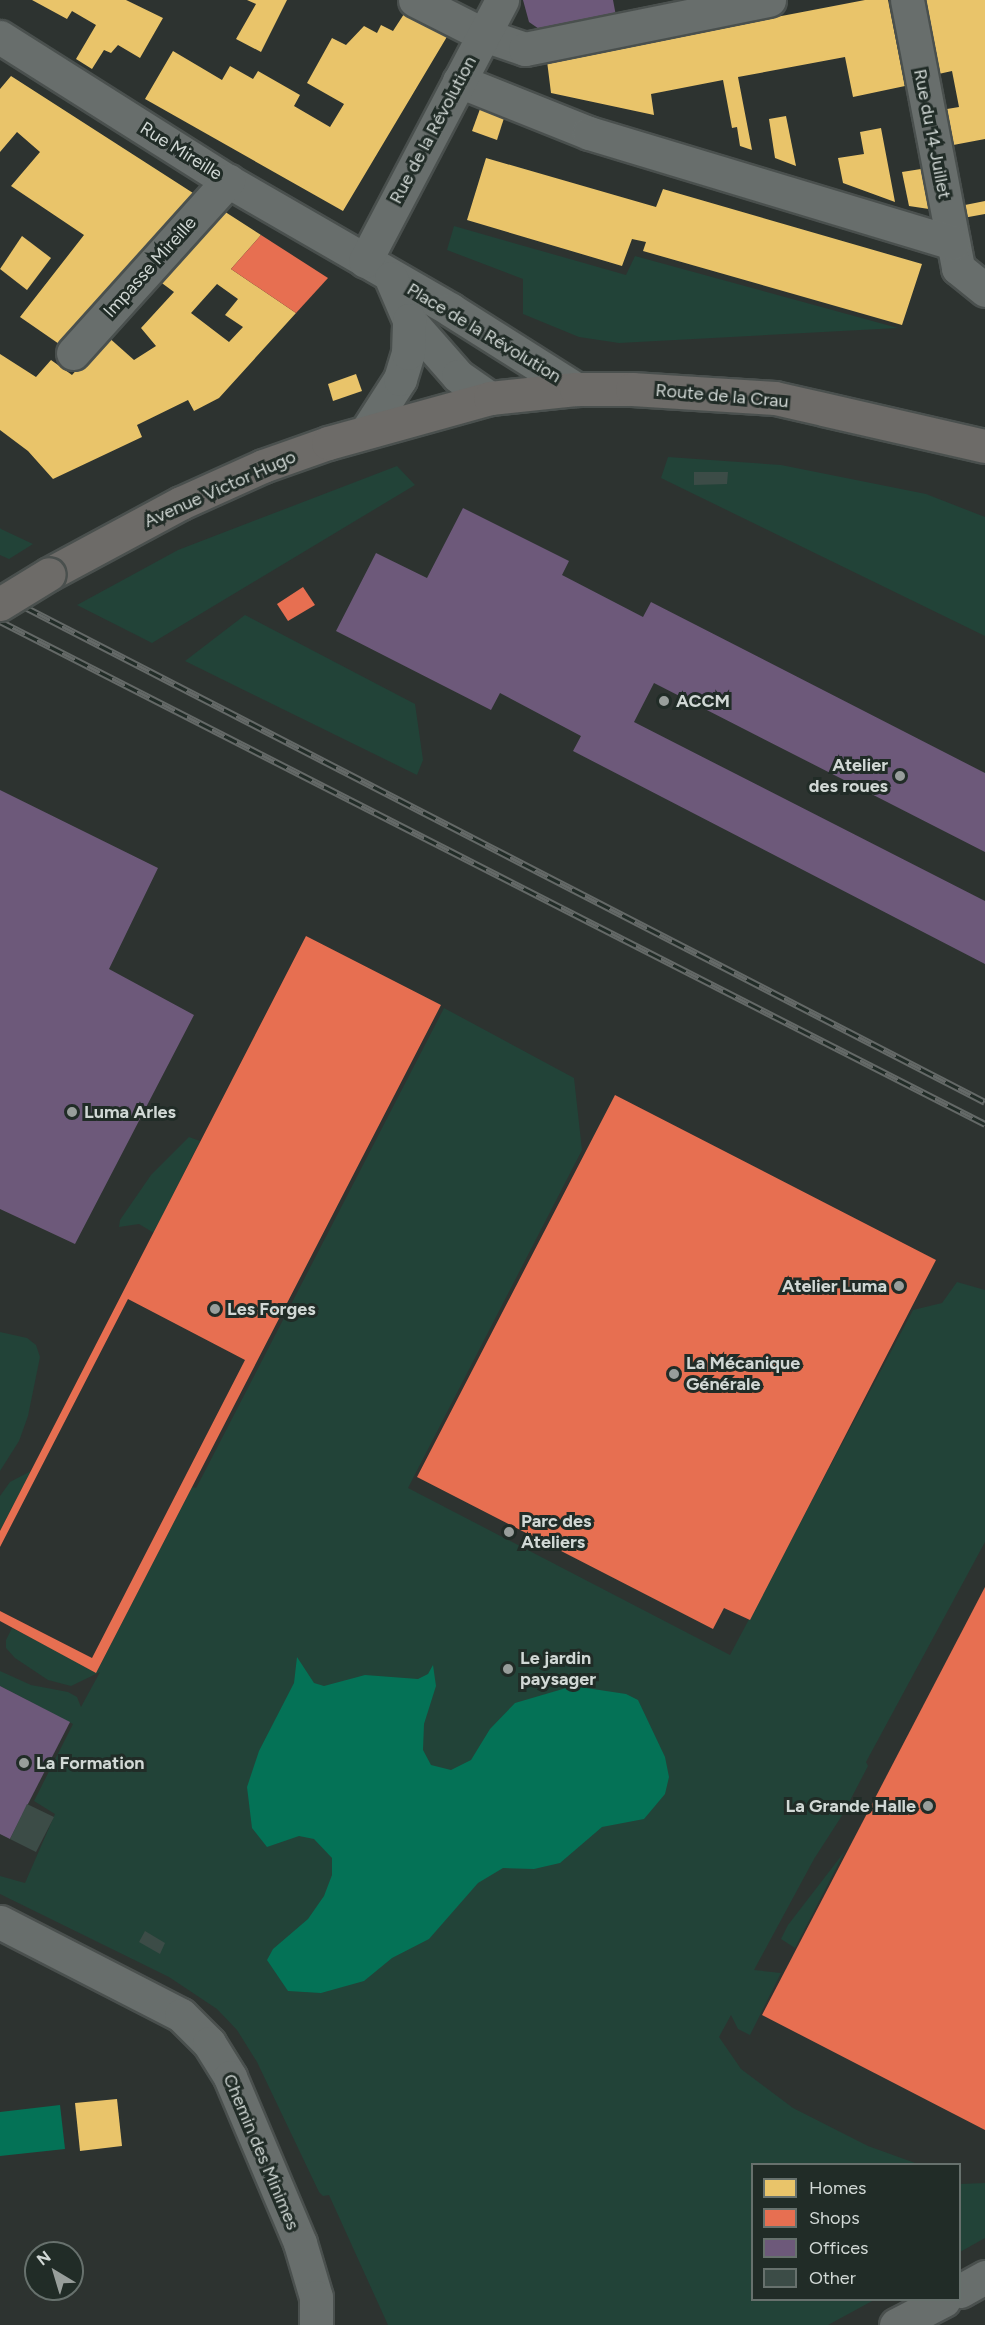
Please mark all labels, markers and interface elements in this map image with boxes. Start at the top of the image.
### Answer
street label: Rue de la Révolution [385,53,481,207]
street label: Rue du 14 Juillet [909,67,955,201]
street label: Rue Mireille [136,117,226,185]
street label: Impasse Mireille [99,212,201,322]
street label: Place de la Révolution [403,278,565,388]
street label: Route de la Crau [655,379,789,413]
street label: Avenue Victor Hugo [141,446,299,532]
place label: ACCM [676,690,730,712]
marker: ACCM [657,694,671,708]
place label: Atelier des roues [809,755,888,798]
marker: Atelier des roues [893,769,907,783]
place label: Luma Arles [84,1101,176,1123]
marker: Luma Arles [65,1105,79,1119]
place label: Atelier Luma [782,1275,887,1297]
marker: Atelier Luma [892,1279,906,1293]
place label: Les Forges [227,1298,316,1320]
marker: Les Forges [208,1302,222,1316]
place label: La Mécanique Générale [686,1353,800,1396]
marker: La Mécanique Générale [667,1367,681,1381]
place label: Parc des Ateliers [521,1511,591,1553]
marker: Parc des Ateliers [502,1525,516,1539]
place label: Le jardin paysager [520,1648,596,1690]
marker: Le jardin paysager [501,1662,515,1676]
place label: La Formation [36,1752,145,1774]
marker: La Formation [17,1756,31,1770]
place label: La Grande Halle [786,1795,916,1817]
marker: La Grande Halle [921,1799,935,1813]
street label: Chemin des Minimes [218,2071,304,2233]
legend [751,2163,961,2301]
text: Homes [809,2177,867,2199]
text: Shops [809,2207,860,2229]
text: Offices [809,2237,868,2259]
north arrow [24,2241,84,2301]
text: N [33,2247,55,2269]
text: Other [809,2267,856,2289]

